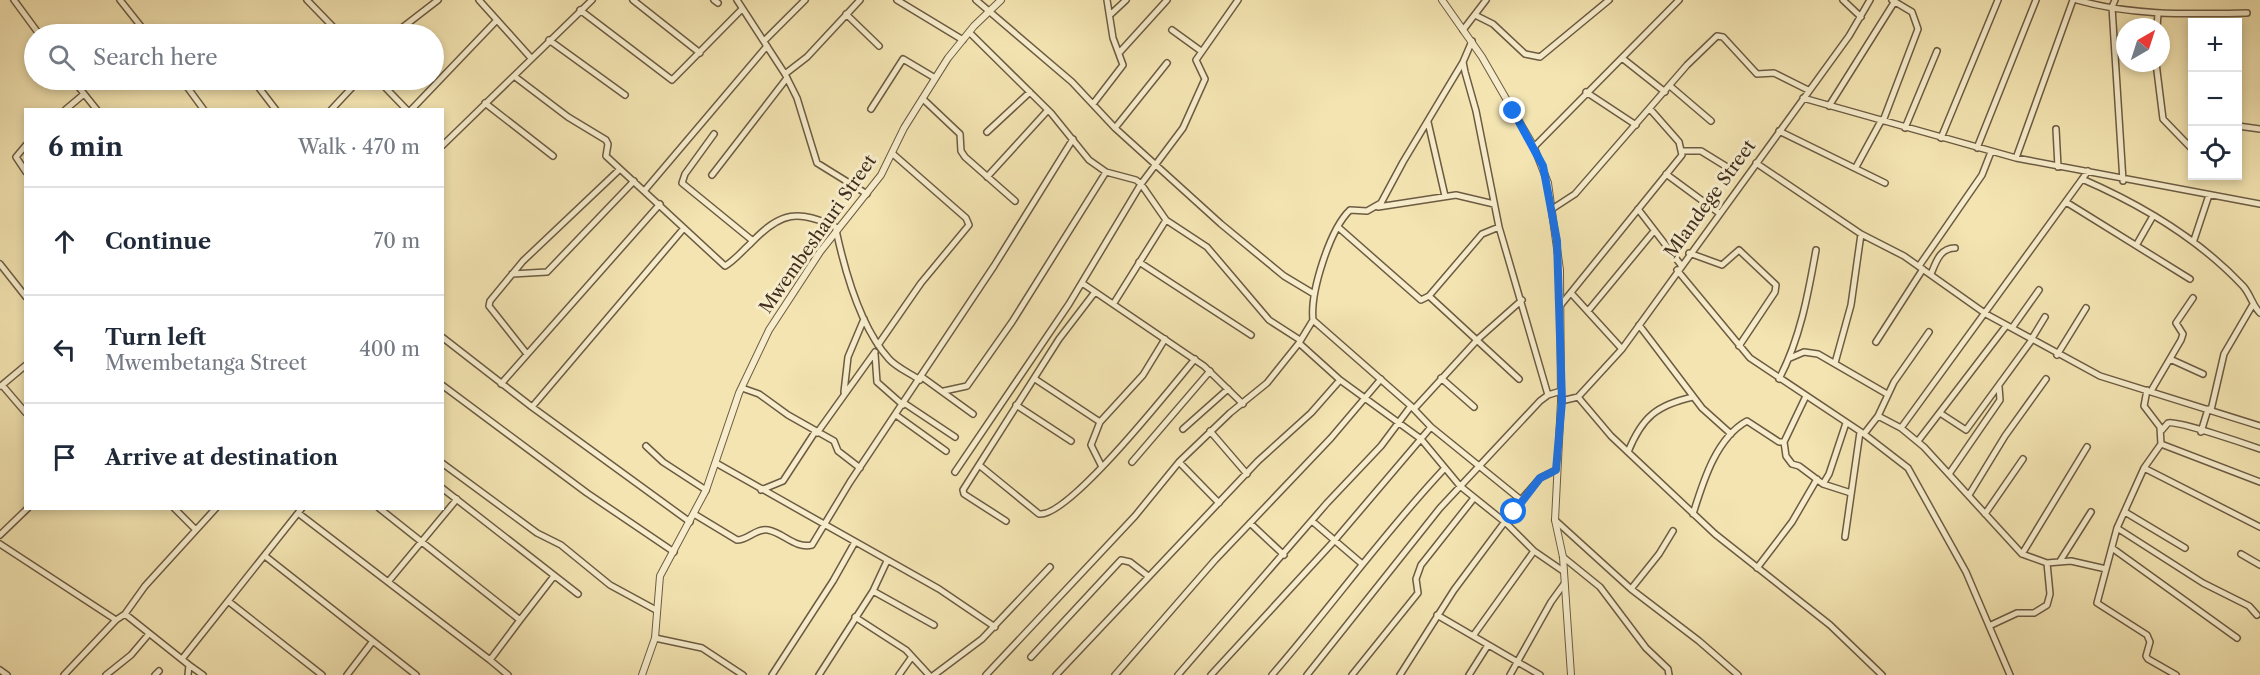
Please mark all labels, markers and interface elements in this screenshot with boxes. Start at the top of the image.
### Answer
north arrow [2116,18,2170,72]
map controls [2188,18,2242,180]
button: + [2188,18,2242,72]
search box [24,24,444,90]
icon: search [45,41,78,74]
text: Search here [93,44,218,71]
button: − [2188,72,2242,126]
route end [1499,97,1525,123]
button: locate [2188,126,2242,180]
text: 6 min [48,131,123,163]
text: Walk · 470 m [298,135,420,159]
street label: Mlandege Street [1660,135,1761,262]
street label: Mwembeshauri Street [755,150,881,318]
icon: ahead [48,225,81,258]
text: Continue [105,228,211,255]
text: 70 m [374,229,420,253]
text: Turn left [105,324,206,351]
icon: left [48,333,81,366]
text: 400 m [359,337,420,361]
text: Mwembetanga Street [105,351,307,375]
icon: arrive [48,441,81,474]
text: Arrive at destination [105,444,338,471]
route start [1500,498,1526,524]

